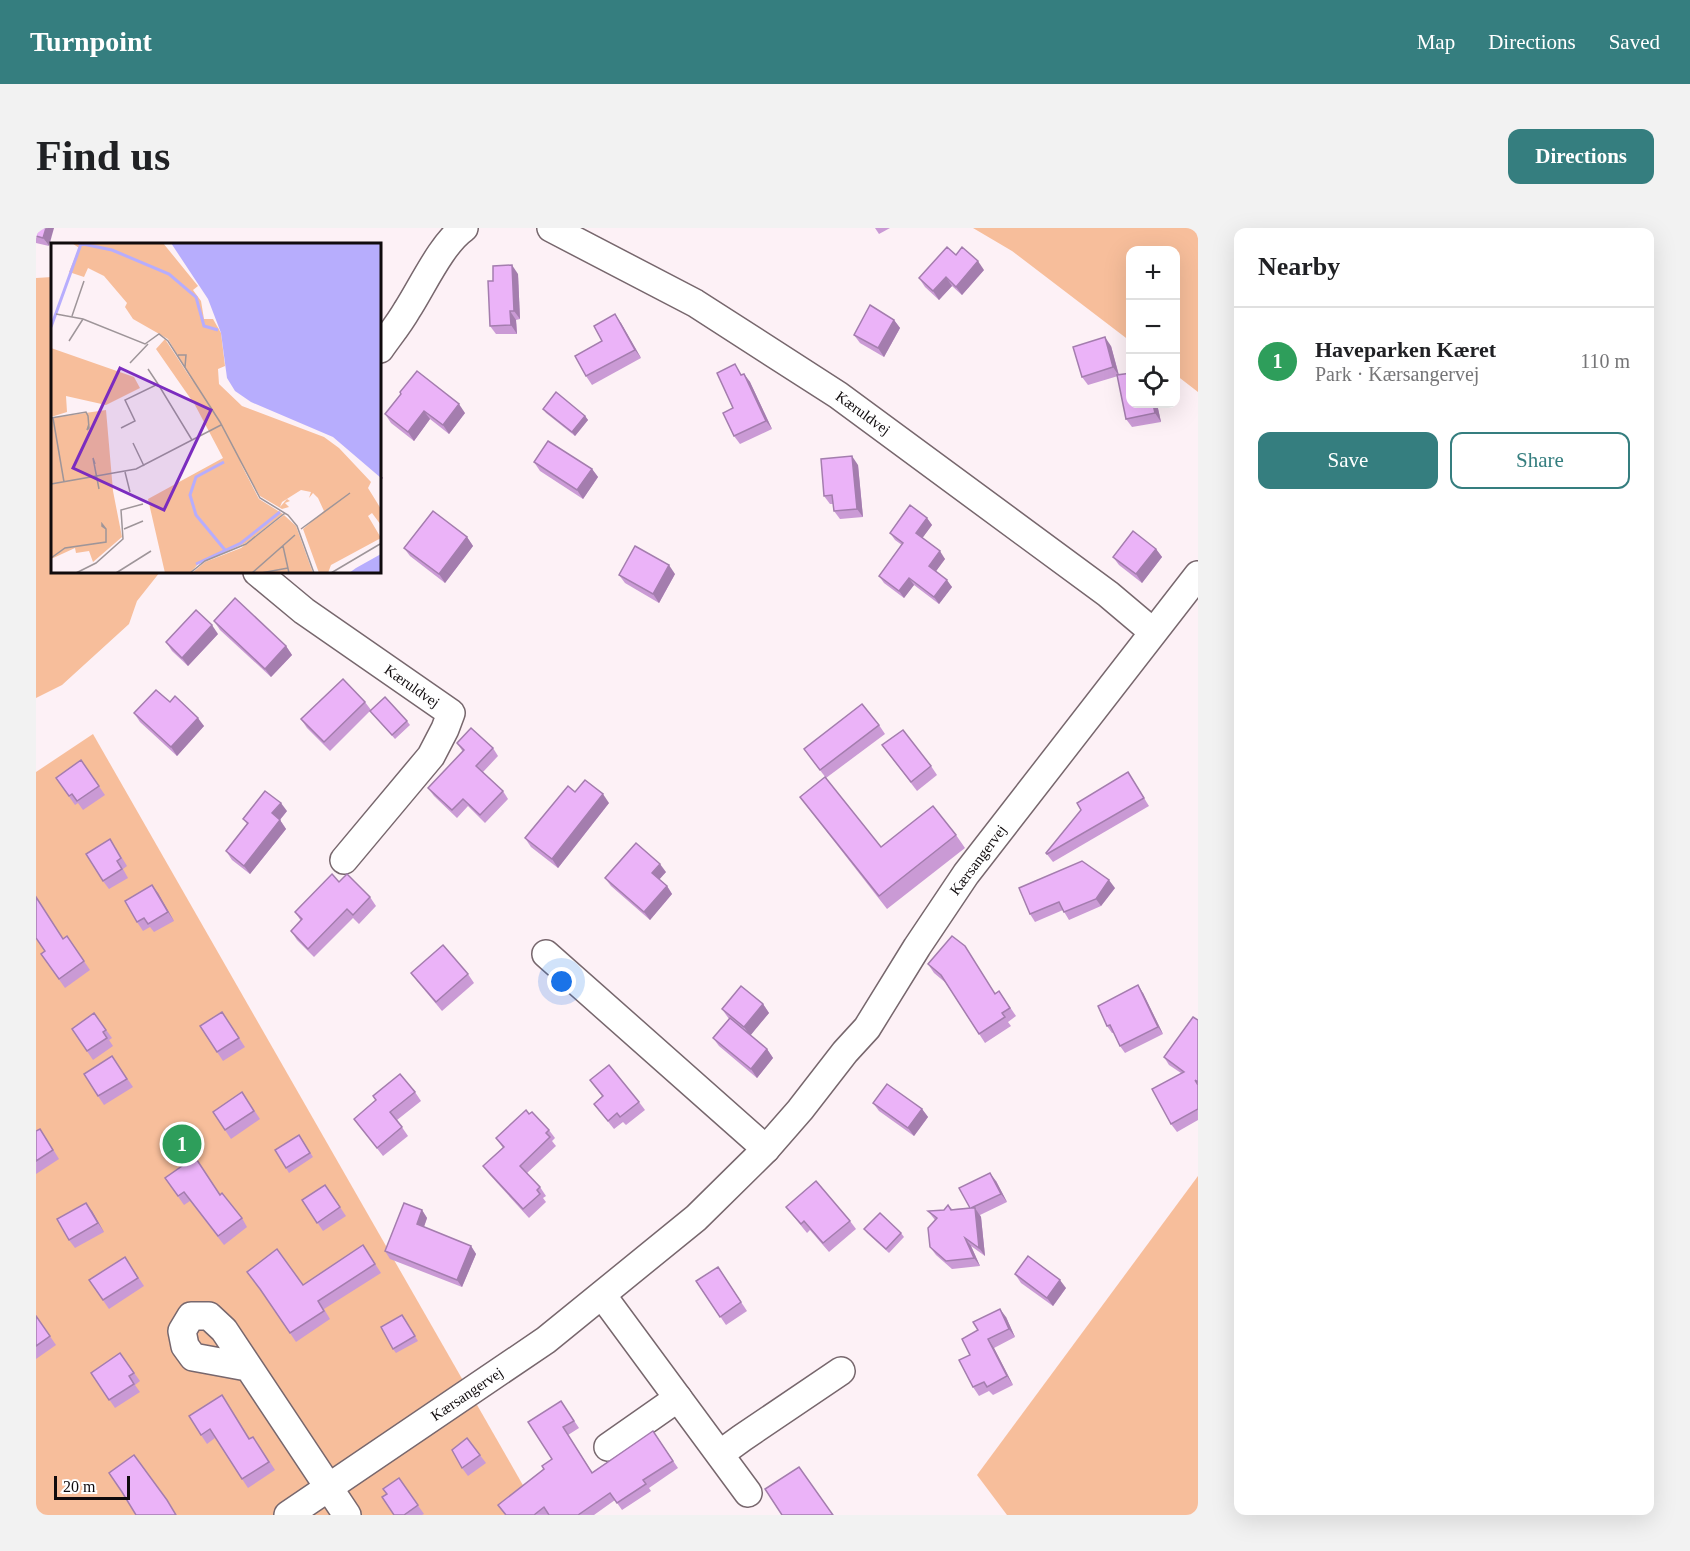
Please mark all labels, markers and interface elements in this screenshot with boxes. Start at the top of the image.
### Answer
text: Turnpoint [30,26,152,57]
text: Map [1417,30,1455,54]
text: Directions [1488,30,1576,54]
text: Saved [1609,30,1660,54]
button: Directions [1508,129,1654,184]
text: Find us [36,133,170,179]
inset map [51,243,381,573]
map controls [1126,246,1180,408]
button: + [1126,246,1180,300]
text: Nearby [1258,252,1340,281]
button: − [1126,300,1180,354]
text: Haveparken Kæret [1315,337,1496,362]
text: 1 [1273,350,1283,372]
text: 110 m [1580,350,1630,372]
button: locate [1126,354,1180,408]
text: Park · Kærsangervej [1315,363,1479,385]
street label: Kæruldvej [833,388,893,438]
button: Save [1258,432,1438,489]
button: Share [1450,432,1630,489]
street label: Kæruldvej [381,661,443,711]
street label: Kærsangervej [947,822,1009,898]
your location [547,967,576,996]
pin: 1 [162,1122,202,1166]
street label: Kærsangervej [428,1364,506,1424]
scale bar [54,1473,130,1500]
text: 20 m [63,1478,95,1495]

